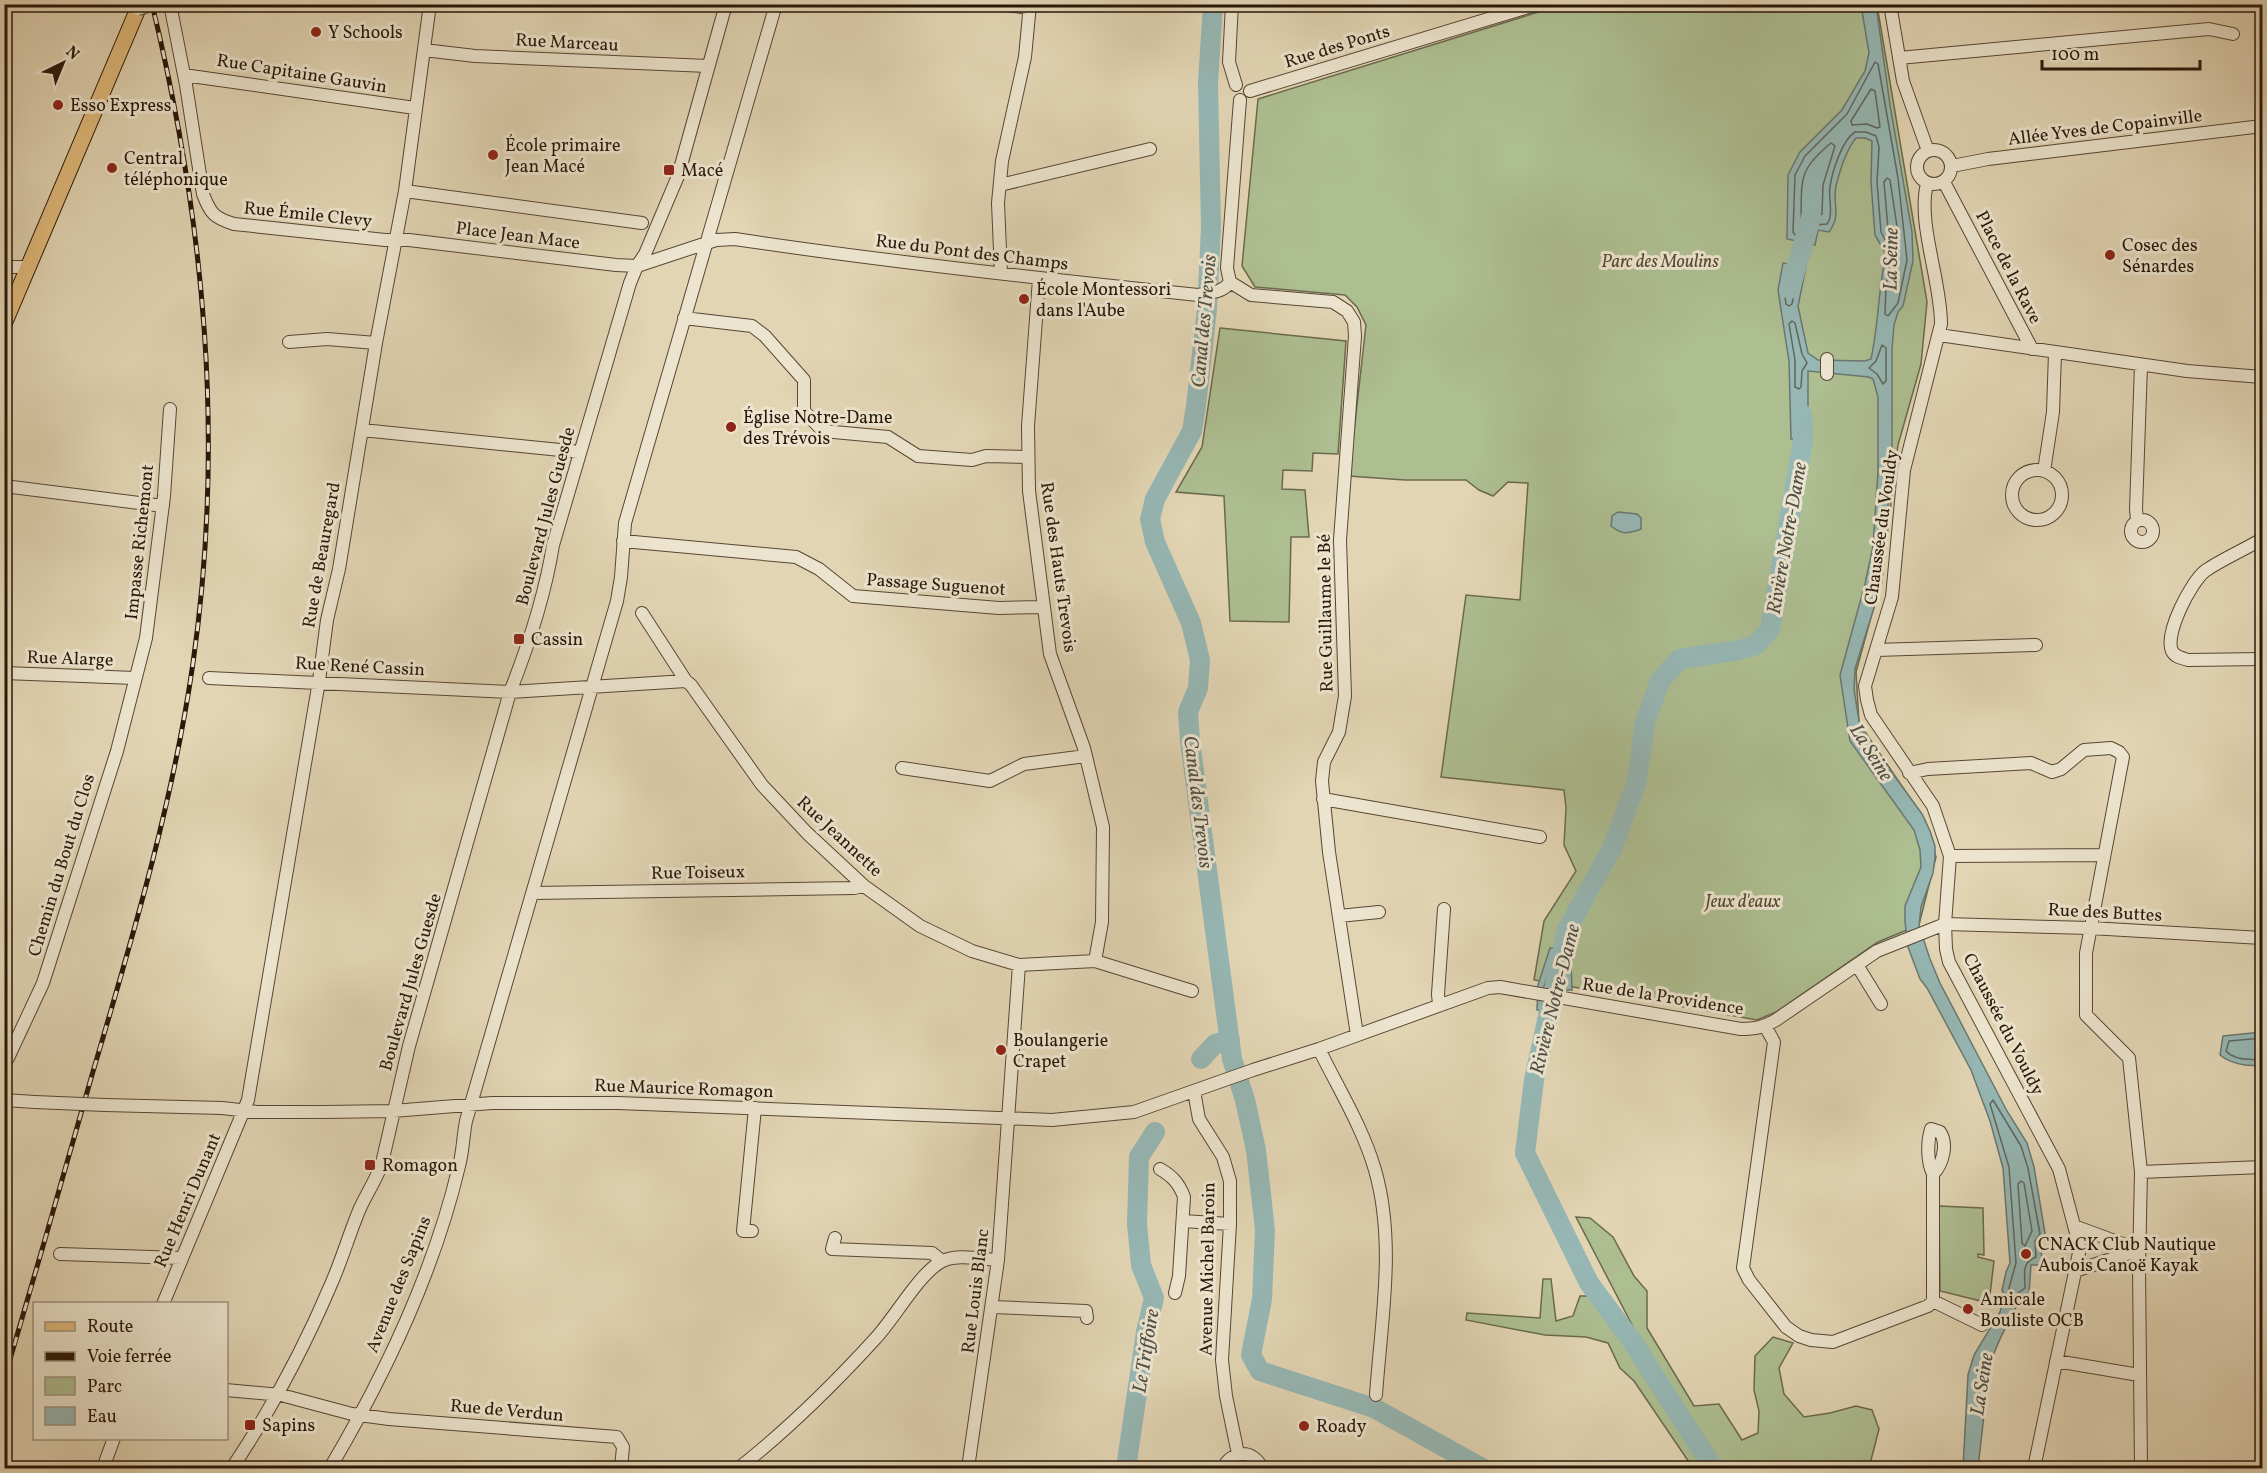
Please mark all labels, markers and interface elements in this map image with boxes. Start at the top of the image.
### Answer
street label: Rue des Ponts [1282,20,1393,75]
place label: Y Schools [328,21,403,46]
marker: Y Schools [309,25,323,39]
street label: Rue Marceau [515,28,619,59]
north arrow [33,33,93,93]
scale bar [2042,33,2200,71]
text: N [60,41,84,66]
text: 100 m [2051,43,2100,68]
street label: Rue Capitaine Gauvin [215,49,389,100]
place label: Esso Express [70,94,171,119]
marker: Esso Express [51,98,65,112]
street label: Allée Yves de Copainville [2007,104,2204,153]
place label: École primaire Jean Macé [505,134,620,180]
place label: Central téléphonique [124,147,228,193]
marker: École primaire Jean Macé [486,148,500,162]
place label: Macé [681,159,723,184]
marker: Central téléphonique [105,161,119,175]
marker: Macé [662,163,676,177]
street label: Rue Émile Clevy [242,196,374,235]
street label: Place de la Rave [1968,207,2047,329]
street label: Place Jean Mace [454,216,581,257]
water label: La Seine [1877,227,1907,291]
street label: Rue du Pont des Champs [874,229,1070,278]
place label: Cosec des Sénardes [2122,234,2198,280]
marker: Cosec des Sénardes [2103,248,2117,262]
park label: Parc des Moulins [1601,250,1719,275]
water label: Canal des Trevois [1185,253,1225,389]
place label: École Montessori dans l'Aube [1036,278,1171,324]
marker: École Montessori dans l'Aube [1017,292,1031,306]
place label: Église Notre-Dame des Trévois [743,406,893,452]
marker: Église Notre-Dame des Trévois [724,420,738,434]
street label: Boulevard Jules Guesde [511,424,582,608]
street label: Chaussée du Vouldy [1859,448,1906,607]
water label: Rivière Notre-Dame [1761,459,1815,617]
street label: Impasse Richemont [120,463,161,621]
street label: Rue de Beauregard [297,480,348,630]
street label: Rue des Hauts Trevois [1033,480,1082,654]
street label: Rue Guillaume le Bé [1313,534,1340,692]
street label: Passage Suguenot [865,568,1006,603]
place label: Cassin [531,628,584,653]
marker: Cassin [512,632,526,646]
street label: Rue Alarge [26,645,114,674]
street label: Rue René Cassin [294,652,426,683]
water label: La Seine [1842,719,1899,788]
water label: Canal des Trevois [1175,734,1219,871]
street label: Chemin du Bout du Clos [23,771,102,960]
street label: Rue Jeannette [791,791,887,883]
street label: Rue Toiseux [651,860,745,887]
park label: Jeux d'eaux [1703,890,1781,915]
street label: Boulevard Jules Guesde [374,891,449,1074]
street label: Rue des Buttes [2047,898,2163,929]
water label: Rivière Notre-Dame [1524,921,1588,1078]
street label: Chaussée du Vouldy [1956,949,2049,1100]
street label: Rue de la Providence [1580,972,1745,1023]
place label: Boulangerie Crapet [1013,1029,1108,1075]
marker: Boulangerie Crapet [994,1043,1008,1057]
street label: Rue Maurice Romagon [594,1074,774,1105]
street label: Rue Henri Dunant [149,1129,228,1272]
place label: Romagon [382,1154,458,1179]
marker: Romagon [363,1158,377,1172]
street label: Avenue Michel Baroin [1194,1182,1223,1356]
street label: Avenue des Sapins [361,1212,438,1357]
street label: Rue Louis Blanc [956,1227,997,1355]
place label: CNACK Club Nautique Aubois Canoë Kayak [2038,1233,2216,1279]
marker: CNACK Club Nautique Aubois Canoë Kayak [2019,1247,2033,1261]
place label: Amicale Bouliste OCB [1980,1288,2084,1334]
legend [33,1302,228,1440]
marker: Amicale Bouliste OCB [1961,1302,1975,1316]
water label: Le Triffoire [1127,1307,1168,1395]
text: Route [87,1315,133,1340]
text: Voie ferrée [87,1345,172,1370]
water label: La Seine [1964,1350,2002,1418]
text: Parc [87,1375,122,1400]
street label: Rue de Verdun [449,1394,565,1429]
text: Eau [87,1405,117,1430]
place label: Sapins [262,1414,315,1439]
place label: Roady [1316,1415,1367,1440]
marker: Sapins [243,1418,257,1432]
marker: Roady [1297,1419,1311,1433]

